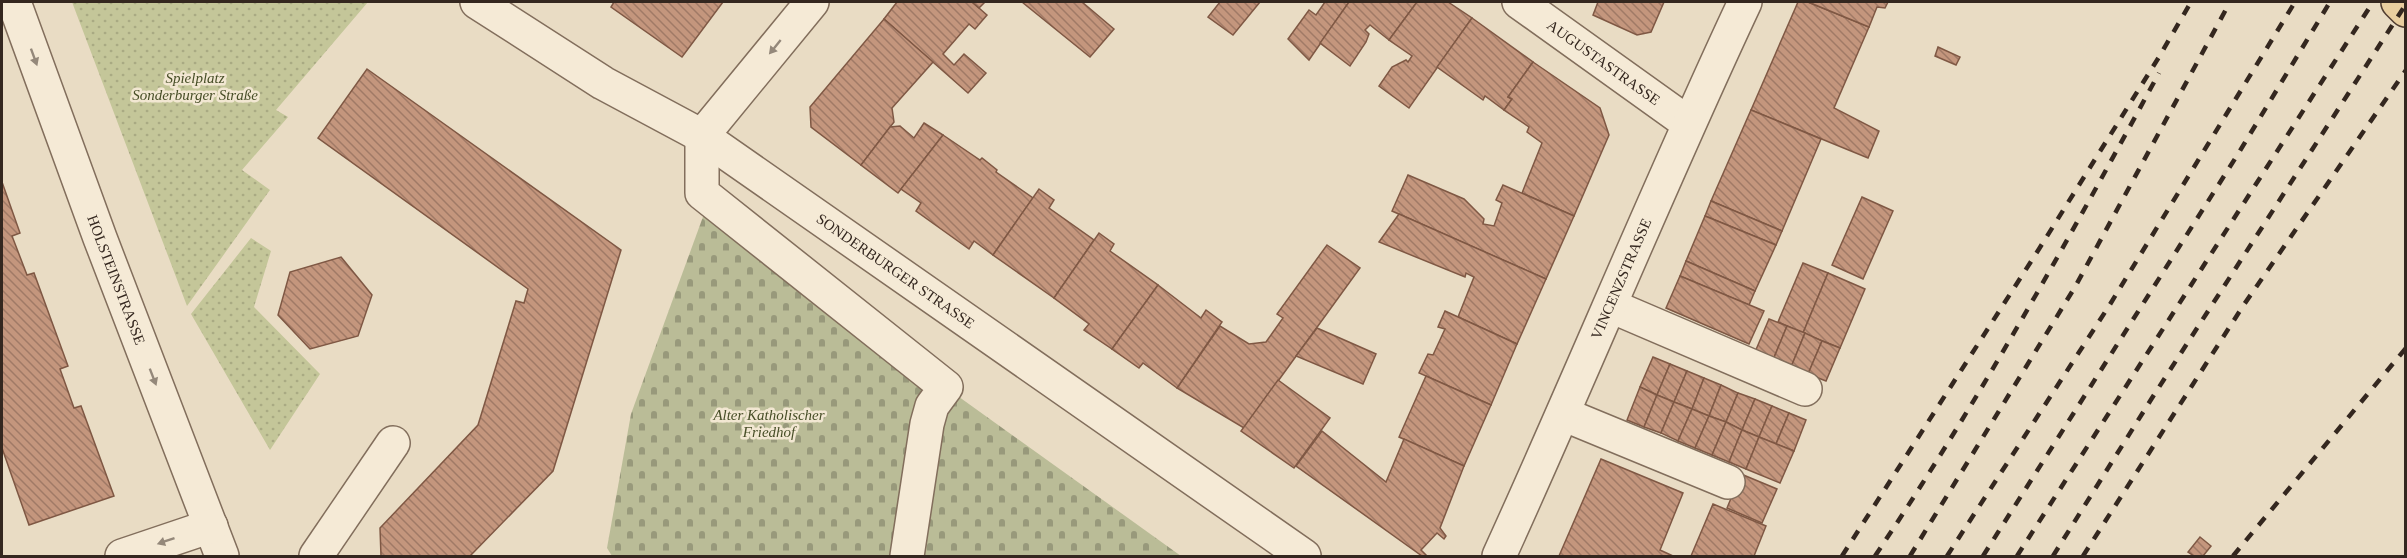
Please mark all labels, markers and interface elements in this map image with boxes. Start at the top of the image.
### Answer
street label: AUGUSTASTRASSE [1544,17,1663,108]
one-way arrow [769,39,782,55]
one-way arrow [30,48,40,66]
park label: Spielplatz Sonderburger Straße [132,70,258,103]
street label: SONDERBURGER STRASSE [813,210,978,332]
street label: HOLSTEINSTRASSE [84,213,148,347]
street label: VINCENZSTRASSE [1588,216,1655,342]
one-way arrow [149,368,159,386]
park label: Alter Katholischer Friedhof [712,407,825,440]
one-way arrow [157,537,175,547]

